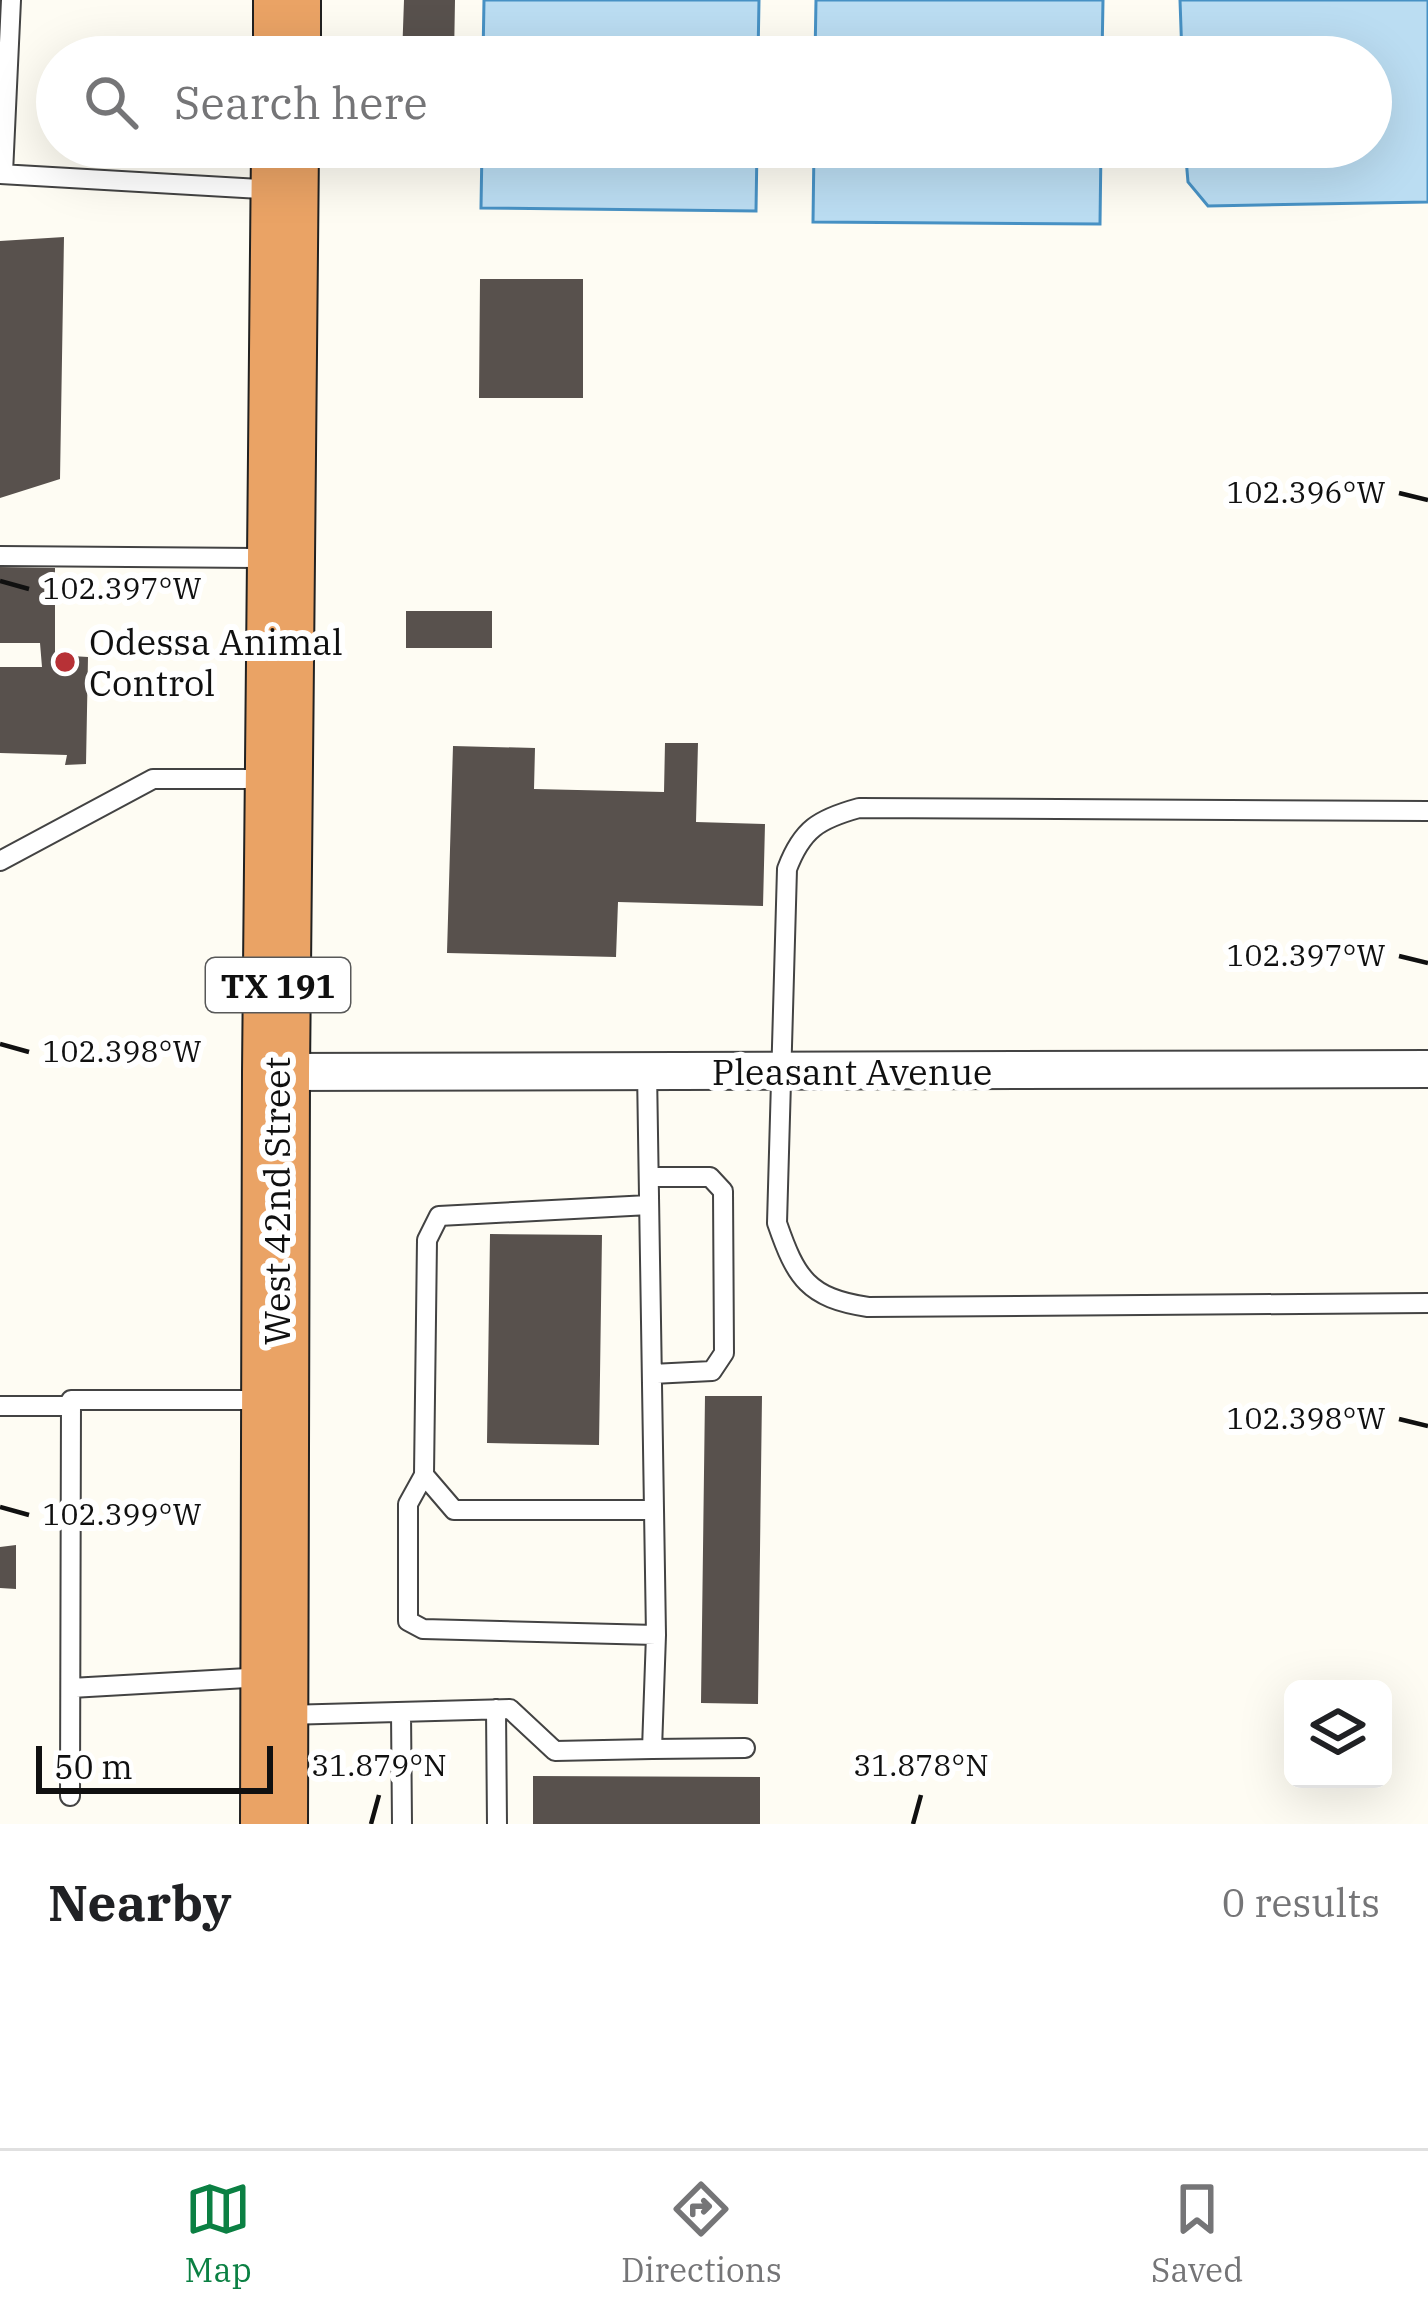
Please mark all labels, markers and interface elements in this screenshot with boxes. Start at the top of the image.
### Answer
search box [36,36,1392,168]
icon: search [78,69,144,135]
text: Search here [174,73,428,131]
text: 102.396°W [1226,472,1386,511]
text: 102.397°W [42,568,202,607]
place label: Odessa Animal Control [89,618,343,706]
marker: Odessa Animal Control [52,649,78,675]
text: 102.397°W [1226,935,1386,974]
road number: TX 191 [206,958,350,1012]
text: 102.398°W [42,1031,202,1070]
street label: Pleasant Avenue [712,1048,992,1095]
street label: West 42nd Street [253,1057,300,1345]
text: 102.398°W [1226,1398,1386,1437]
text: 102.399°W [42,1494,202,1533]
map controls [1284,1680,1392,1788]
button: layers [1284,1680,1392,1788]
scale bar [36,1740,273,1793]
text: 50 m [54,1745,133,1788]
text: 31.879°N [311,1745,447,1784]
text: 31.878°N [853,1745,989,1784]
text: Nearby [48,1869,232,1935]
text: 0 results [1222,1877,1380,1928]
tab: Map [185,2176,252,2291]
tab: Directions [621,2176,782,2291]
tab: Saved [1151,2176,1243,2291]

